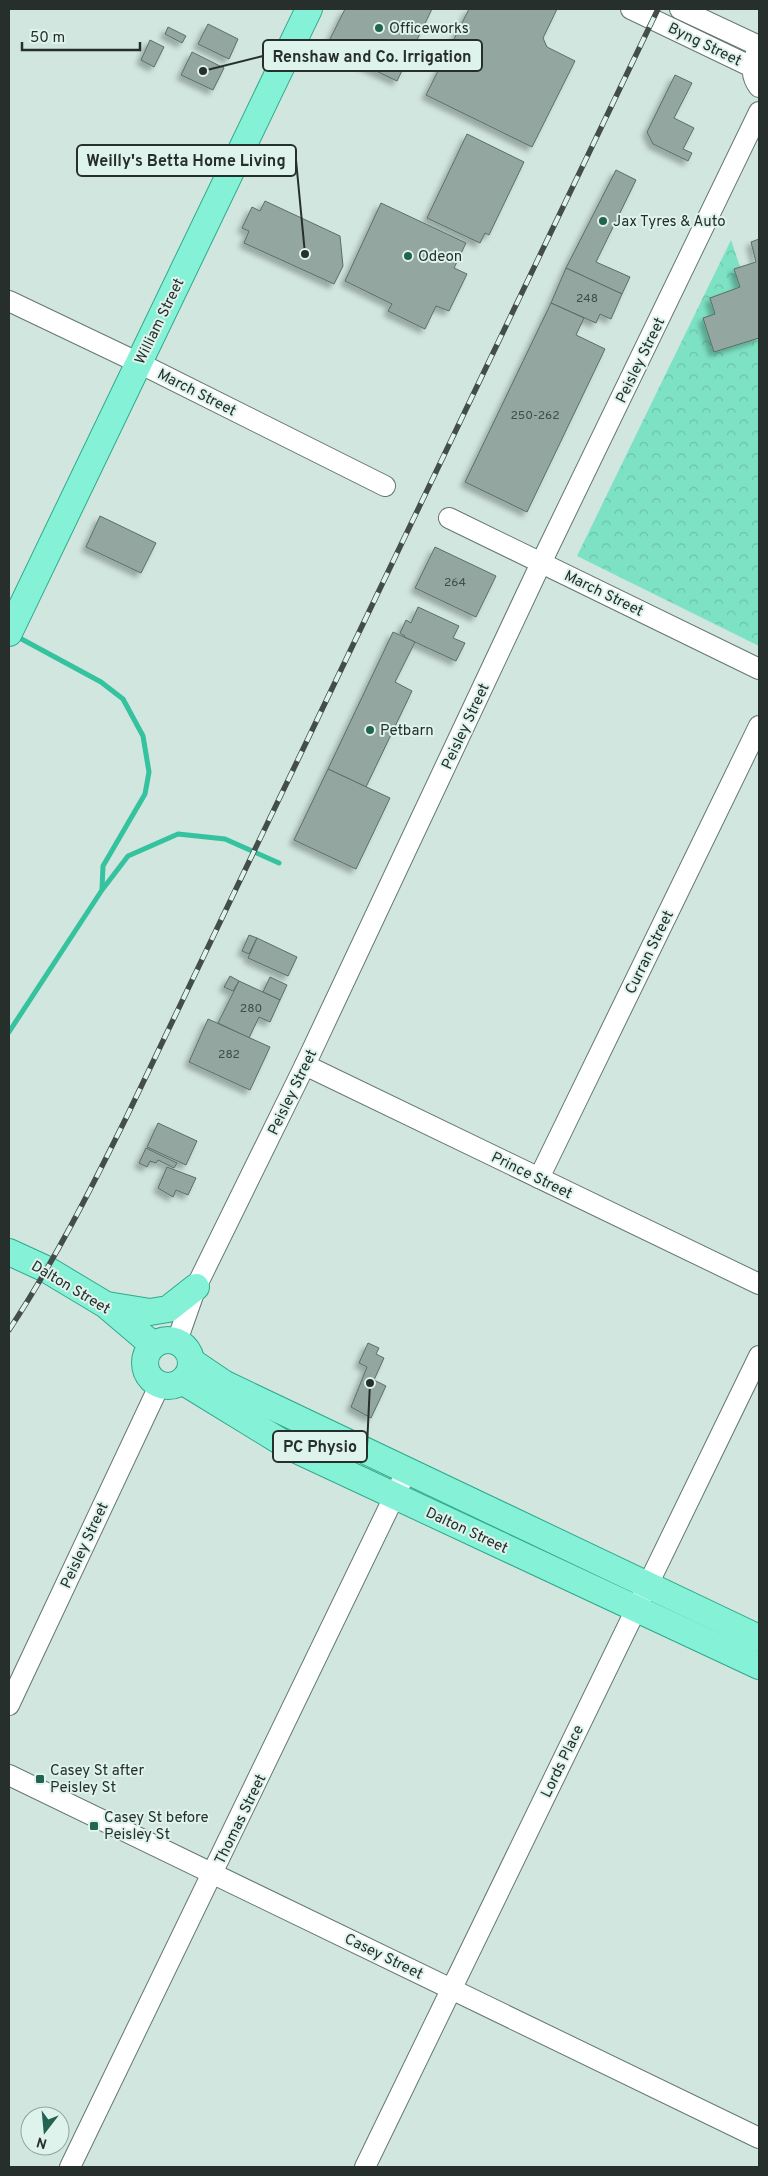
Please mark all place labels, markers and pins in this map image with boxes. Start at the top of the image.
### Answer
place label: Officeworks [389,20,469,39]
marker: Officeworks [373,22,385,34]
callout: Renshaw and Co. Irrigation [263,40,482,71]
callout: Weilly's Betta Home Living [77,145,296,176]
place label: Jax Tyres & Auto [613,213,726,232]
marker: Jax Tyres & Auto [597,215,609,227]
place label: Odeon [418,248,462,267]
marker: Odeon [402,250,414,262]
place label: Petbarn [380,722,434,741]
marker: Petbarn [364,724,376,736]
callout: PC Physio [273,1431,367,1462]
place label: Casey St after Peisley St [50,1762,144,1798]
marker: Casey St after Peisley St [34,1773,46,1785]
place label: Casey St before Peisley St [104,1809,209,1845]
marker: Casey St before Peisley St [88,1820,100,1832]

